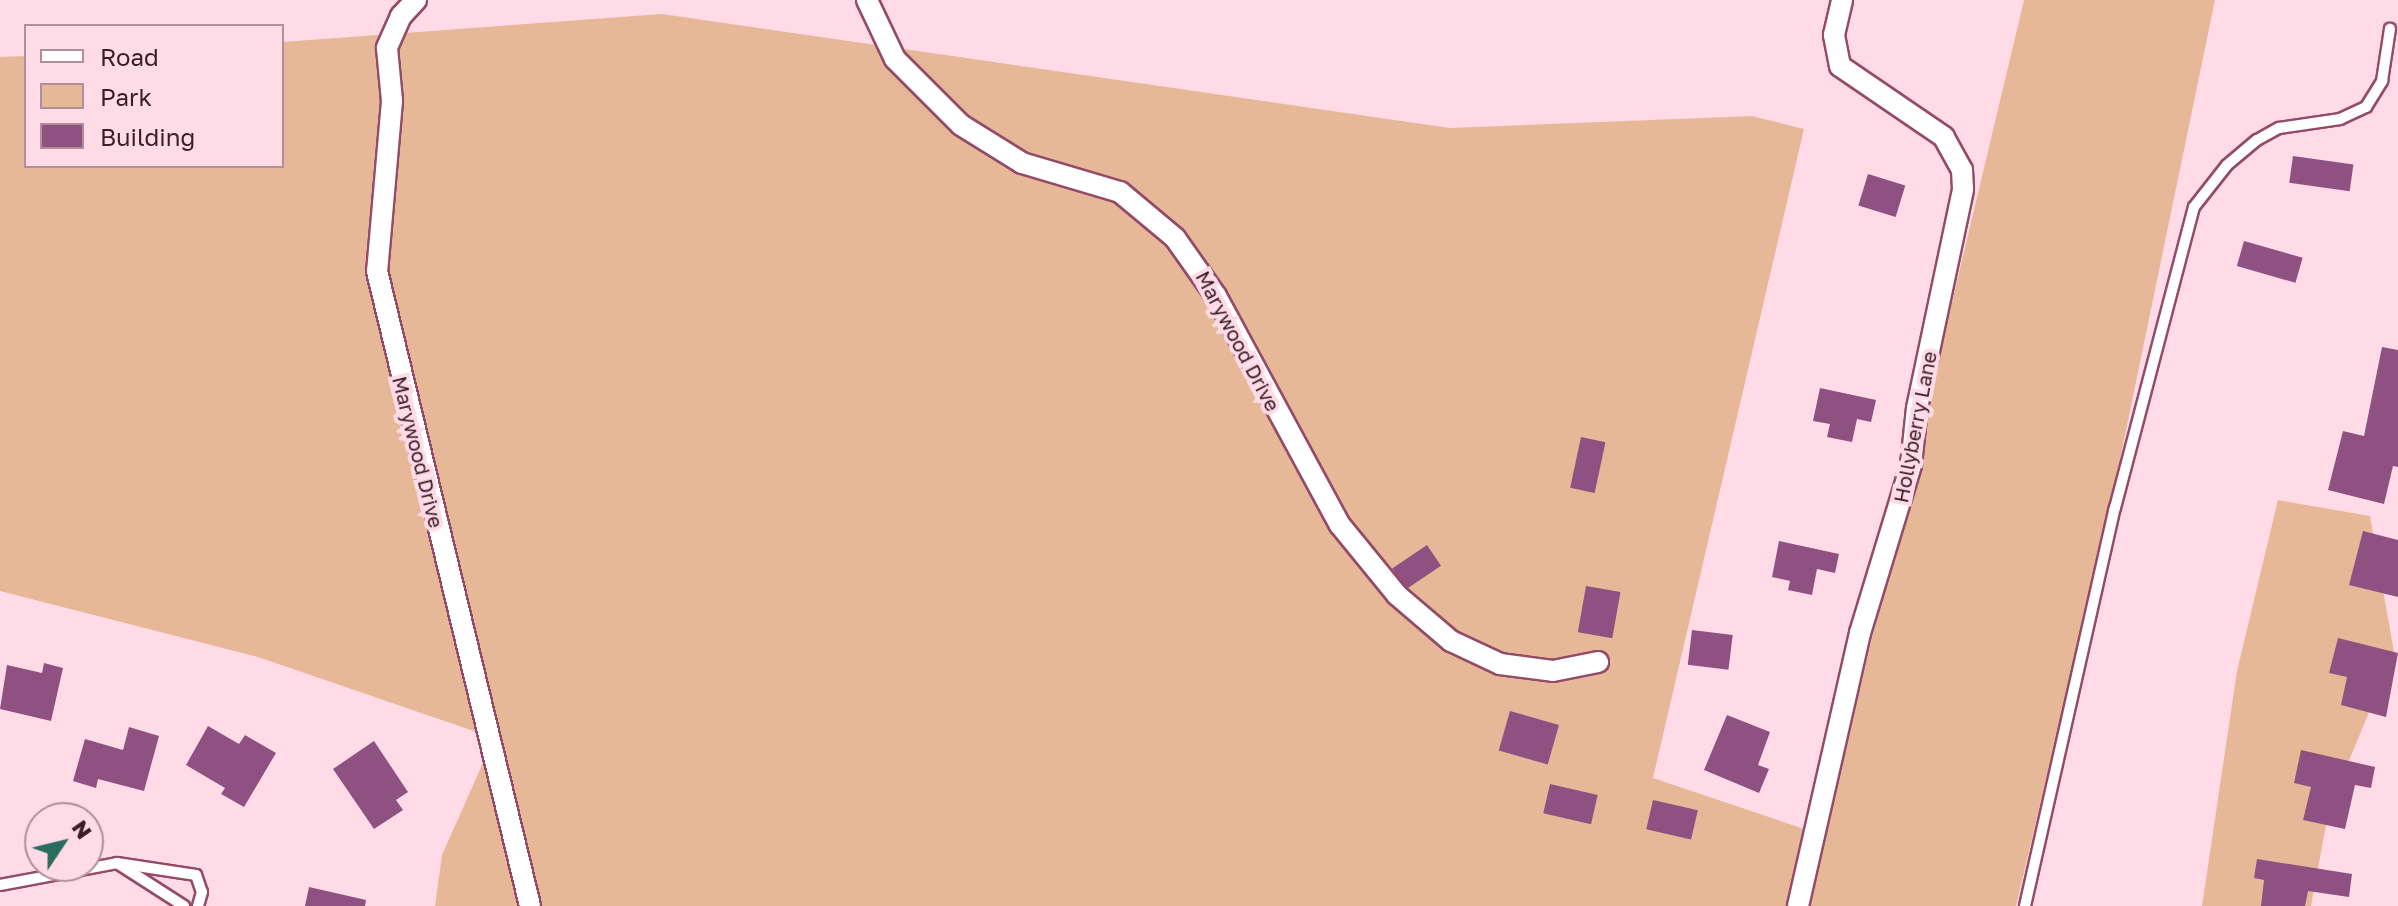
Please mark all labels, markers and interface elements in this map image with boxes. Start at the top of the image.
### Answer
legend [24,24,284,168]
text: Road [100,42,159,71]
text: Park [100,82,152,111]
text: Building [100,122,195,151]
street label: Marywood Drive [1191,267,1285,415]
street label: Hollyberry Lane [1889,349,1941,505]
street label: Marywood Drive [388,374,448,530]
north arrow [24,802,104,882]
text: N [67,814,98,844]

